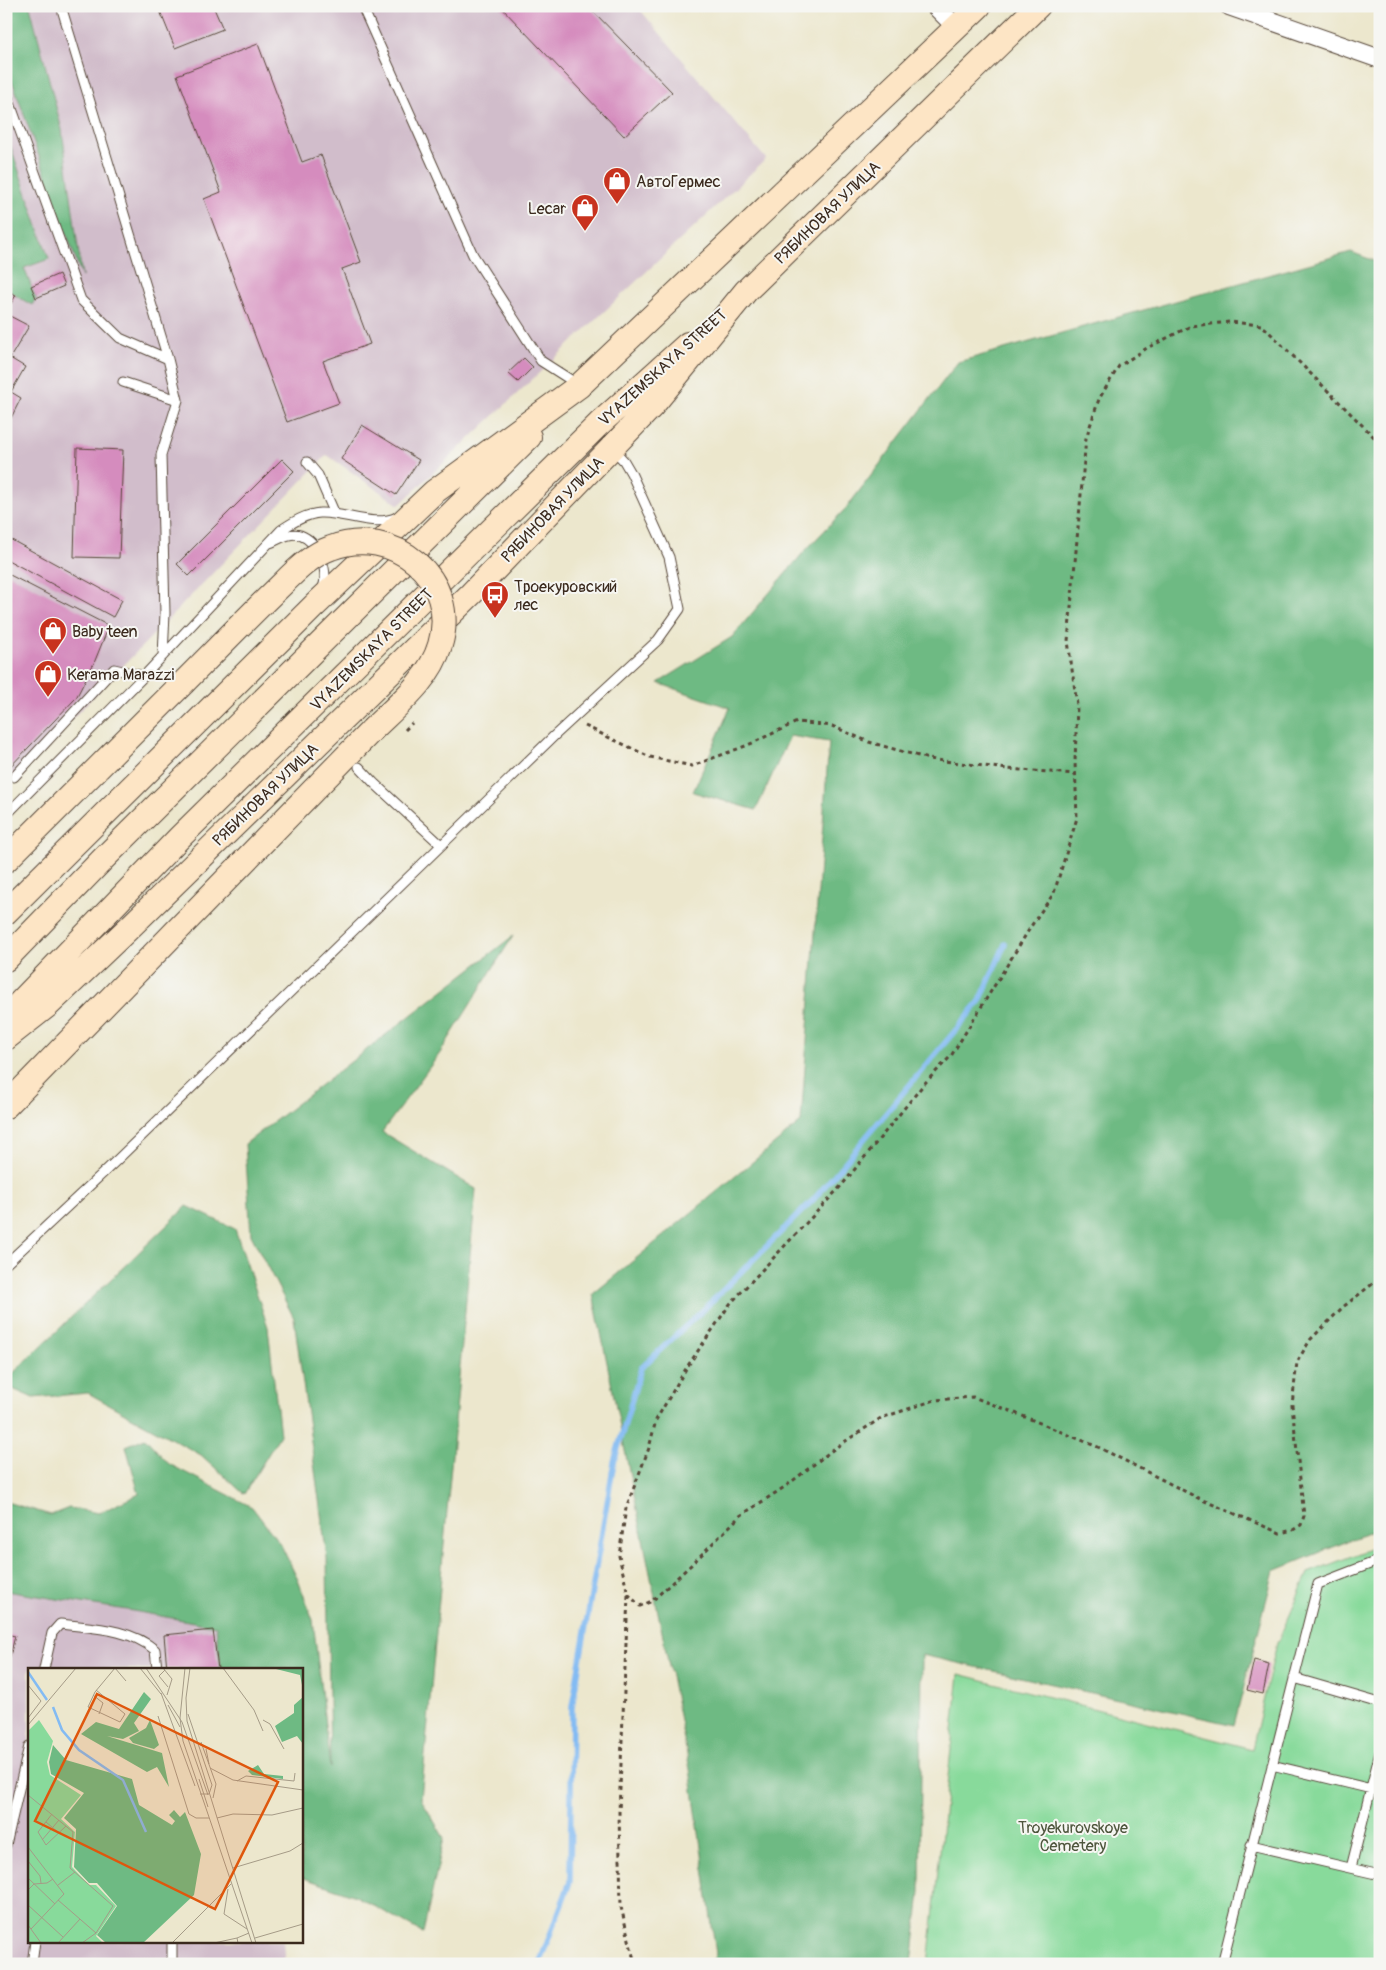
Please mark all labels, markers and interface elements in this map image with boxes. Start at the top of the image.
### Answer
street label: РЯБИНОВАЯ УЛИЦА [771,157,885,268]
shop icon: АвтоГермес [602,166,632,205]
place label: АвтоГермес [636,172,721,192]
shop icon: Lecar [570,193,600,232]
place label: Lecar [528,199,566,219]
street label: VYAZEMSKAYA STREET [594,305,731,431]
street label: РЯБИНОВАЯ УЛИЦА [497,453,608,567]
place label: Троекуровский лес [514,577,617,615]
bus stop icon: Троекуровский лес [480,580,510,619]
street label: VYAZEMSKAYA STREET [306,584,437,715]
shop icon: Baby teen [38,616,68,655]
place label: Baby teen [72,622,138,642]
shop icon: Kerama Marazzi [33,659,63,698]
place label: Kerama Marazzi [67,665,175,685]
street label: РЯБИНОВАЯ УЛИЦА [209,739,323,850]
inset map [28,1668,302,1942]
park label: Troyekurovskoye Cemetery [1018,1818,1128,1856]

